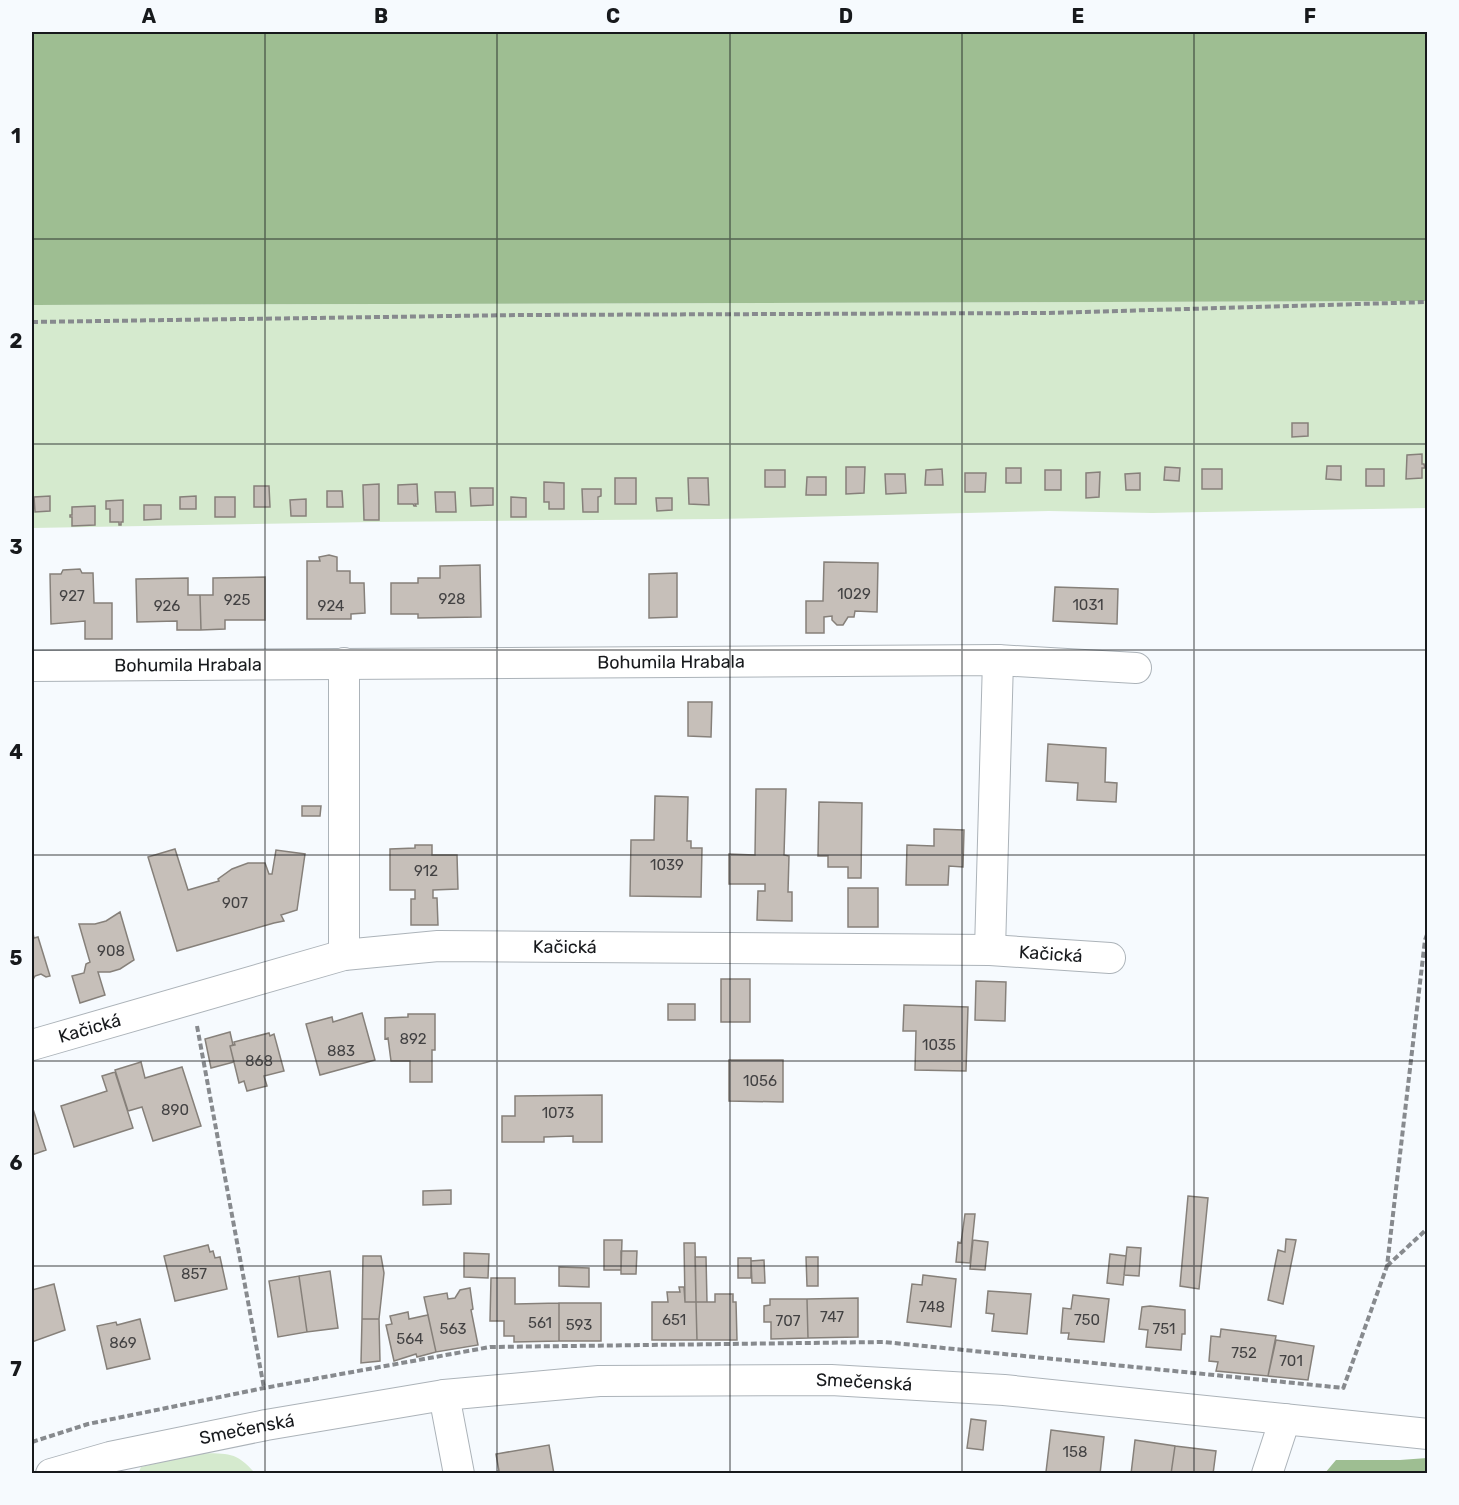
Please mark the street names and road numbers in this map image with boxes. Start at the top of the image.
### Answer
street label: Bohumila Hrabala [597,651,745,673]
street label: Bohumila Hrabala [114,654,262,676]
street label: Kačická [533,936,597,958]
street label: Kačická [1018,941,1083,967]
street label: Kačická [56,1009,123,1048]
street label: Smečenská [816,1369,913,1396]
street label: Smečenská [197,1409,296,1449]

